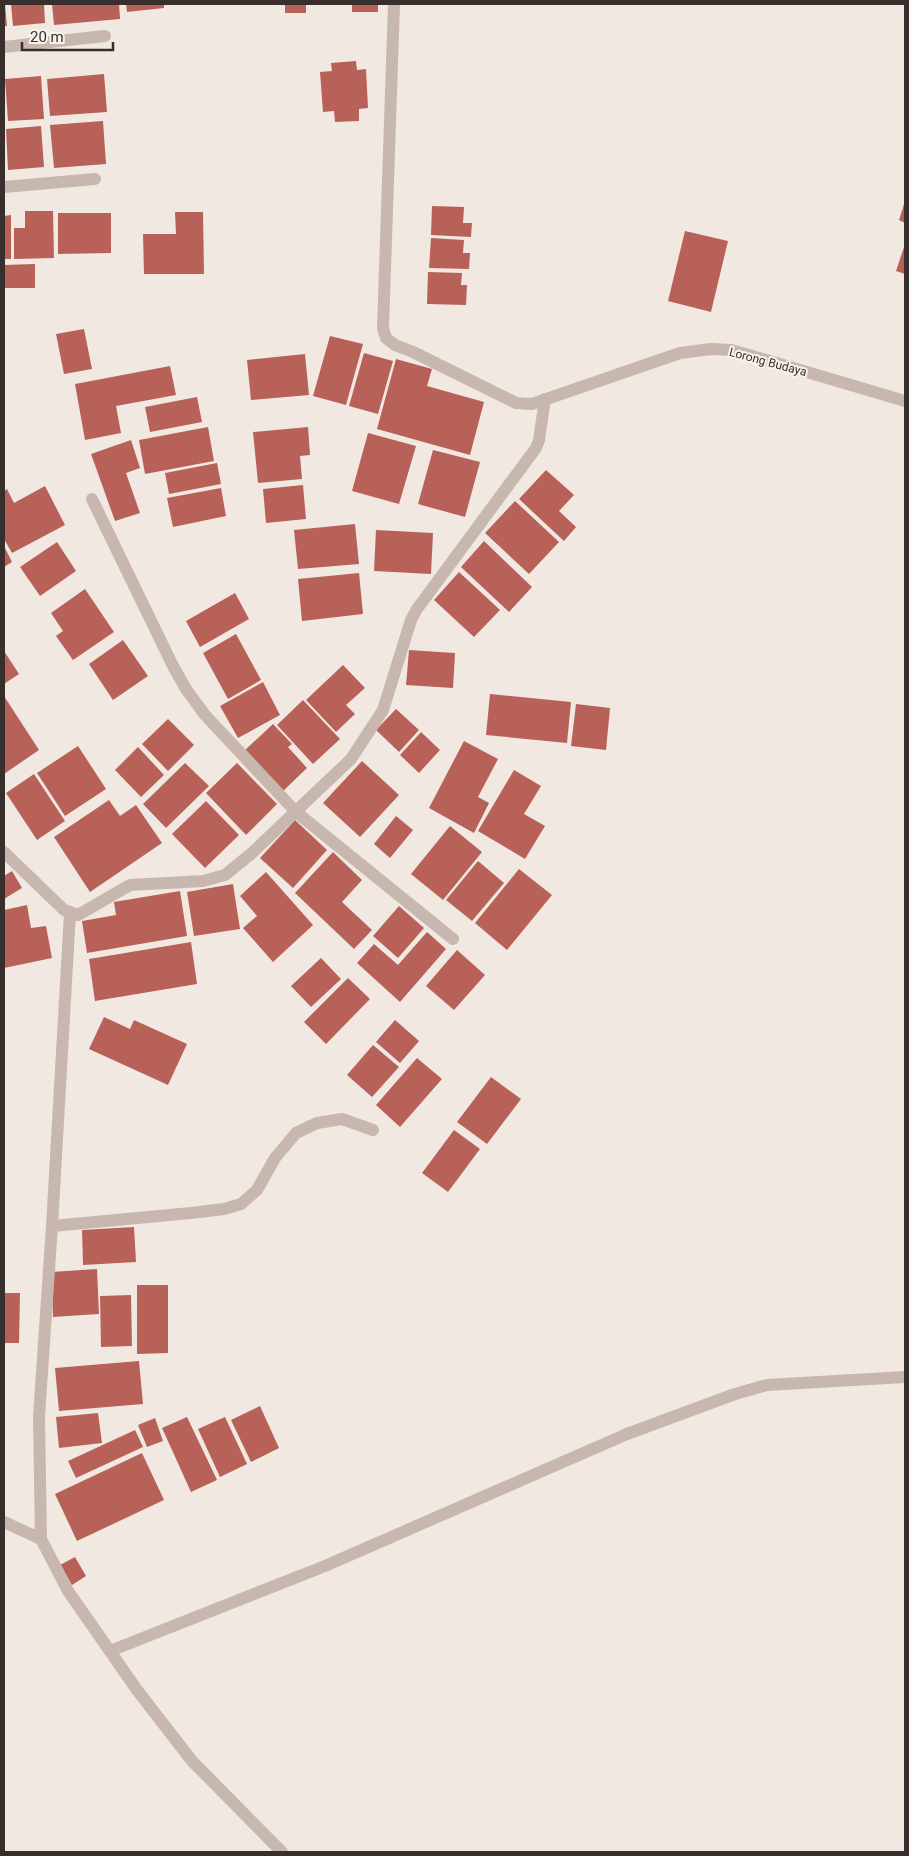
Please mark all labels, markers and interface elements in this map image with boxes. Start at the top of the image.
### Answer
scale bar [22,20,114,52]
text: 20 m [30,28,64,46]
street label: Lorong Budaya [728,345,808,379]

